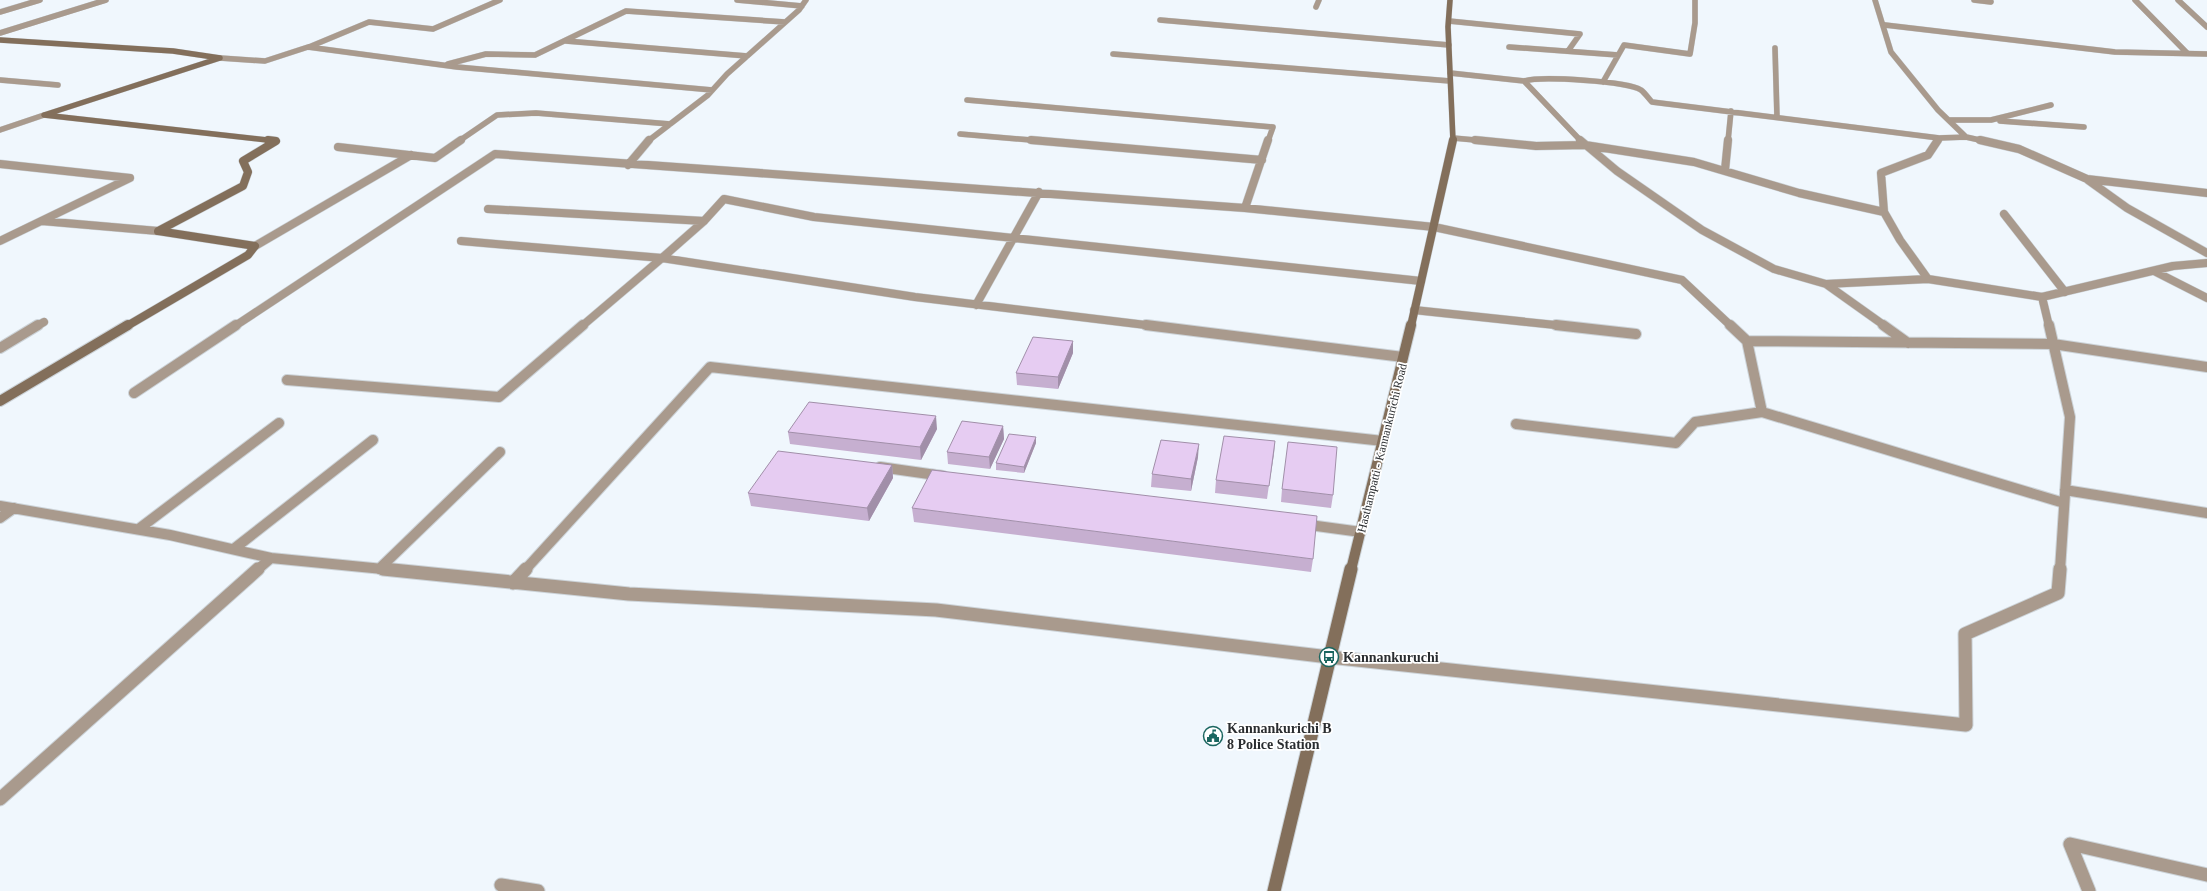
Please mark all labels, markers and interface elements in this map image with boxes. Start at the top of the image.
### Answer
street label: Hasthampatti - Kannankurichi Road [1354,362,1410,534]
bus stop icon: Kannankuruchi [1318,646,1340,668]
place label: Kannankuruchi [1343,650,1439,665]
place label: Kannankurichi B 8 Police Station [1227,721,1332,752]
public building icon: Kannankurichi B 8 Police Station [1202,725,1224,747]

